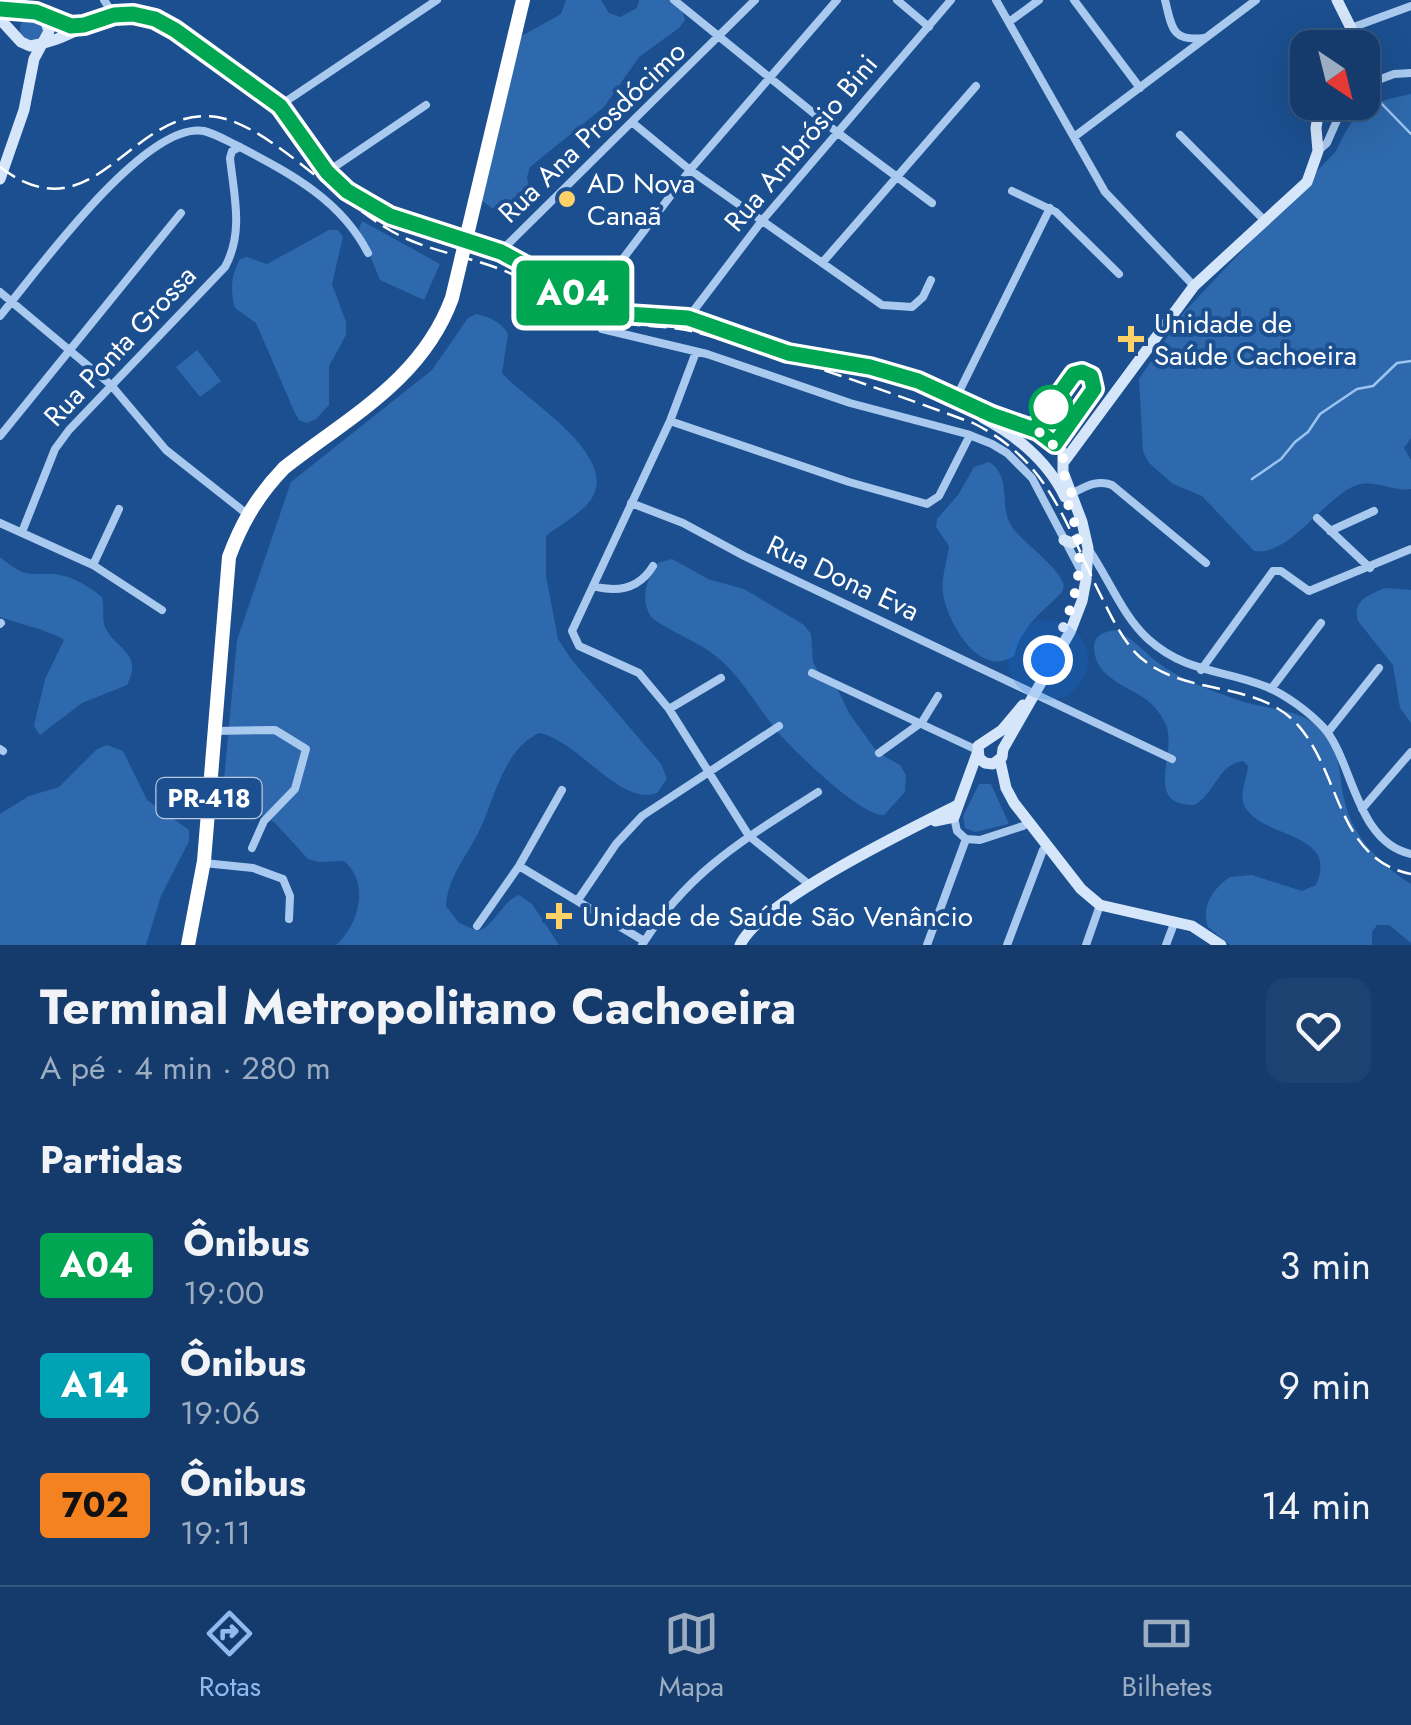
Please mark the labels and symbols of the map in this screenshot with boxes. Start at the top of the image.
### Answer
north arrow [1290,30,1380,120]
street label: Rua Ana Prosdócimo [489,32,695,232]
street label: Rua Ambrósio Bini [715,46,887,240]
place label: AD Nova Canaã [587,163,695,236]
marker: AD Nova Canaã [556,188,578,210]
street label: Rua Ponta Grossa [34,256,206,436]
line badge: A04 [516,260,630,326]
place label: Unidade de Saúde Cachoeira [1154,303,1357,376]
marker: Unidade de Saúde Cachoeira [1118,326,1144,352]
unlabelled marker [1030,386,1072,428]
street label: Rua Dona Eva [760,525,926,631]
your location [1023,635,1073,685]
road number: PR-418 [156,778,262,818]
place label: Unidade de Saúde São Venâncio [582,896,973,937]
marker: Unidade de Saúde São Venâncio [546,903,572,929]

